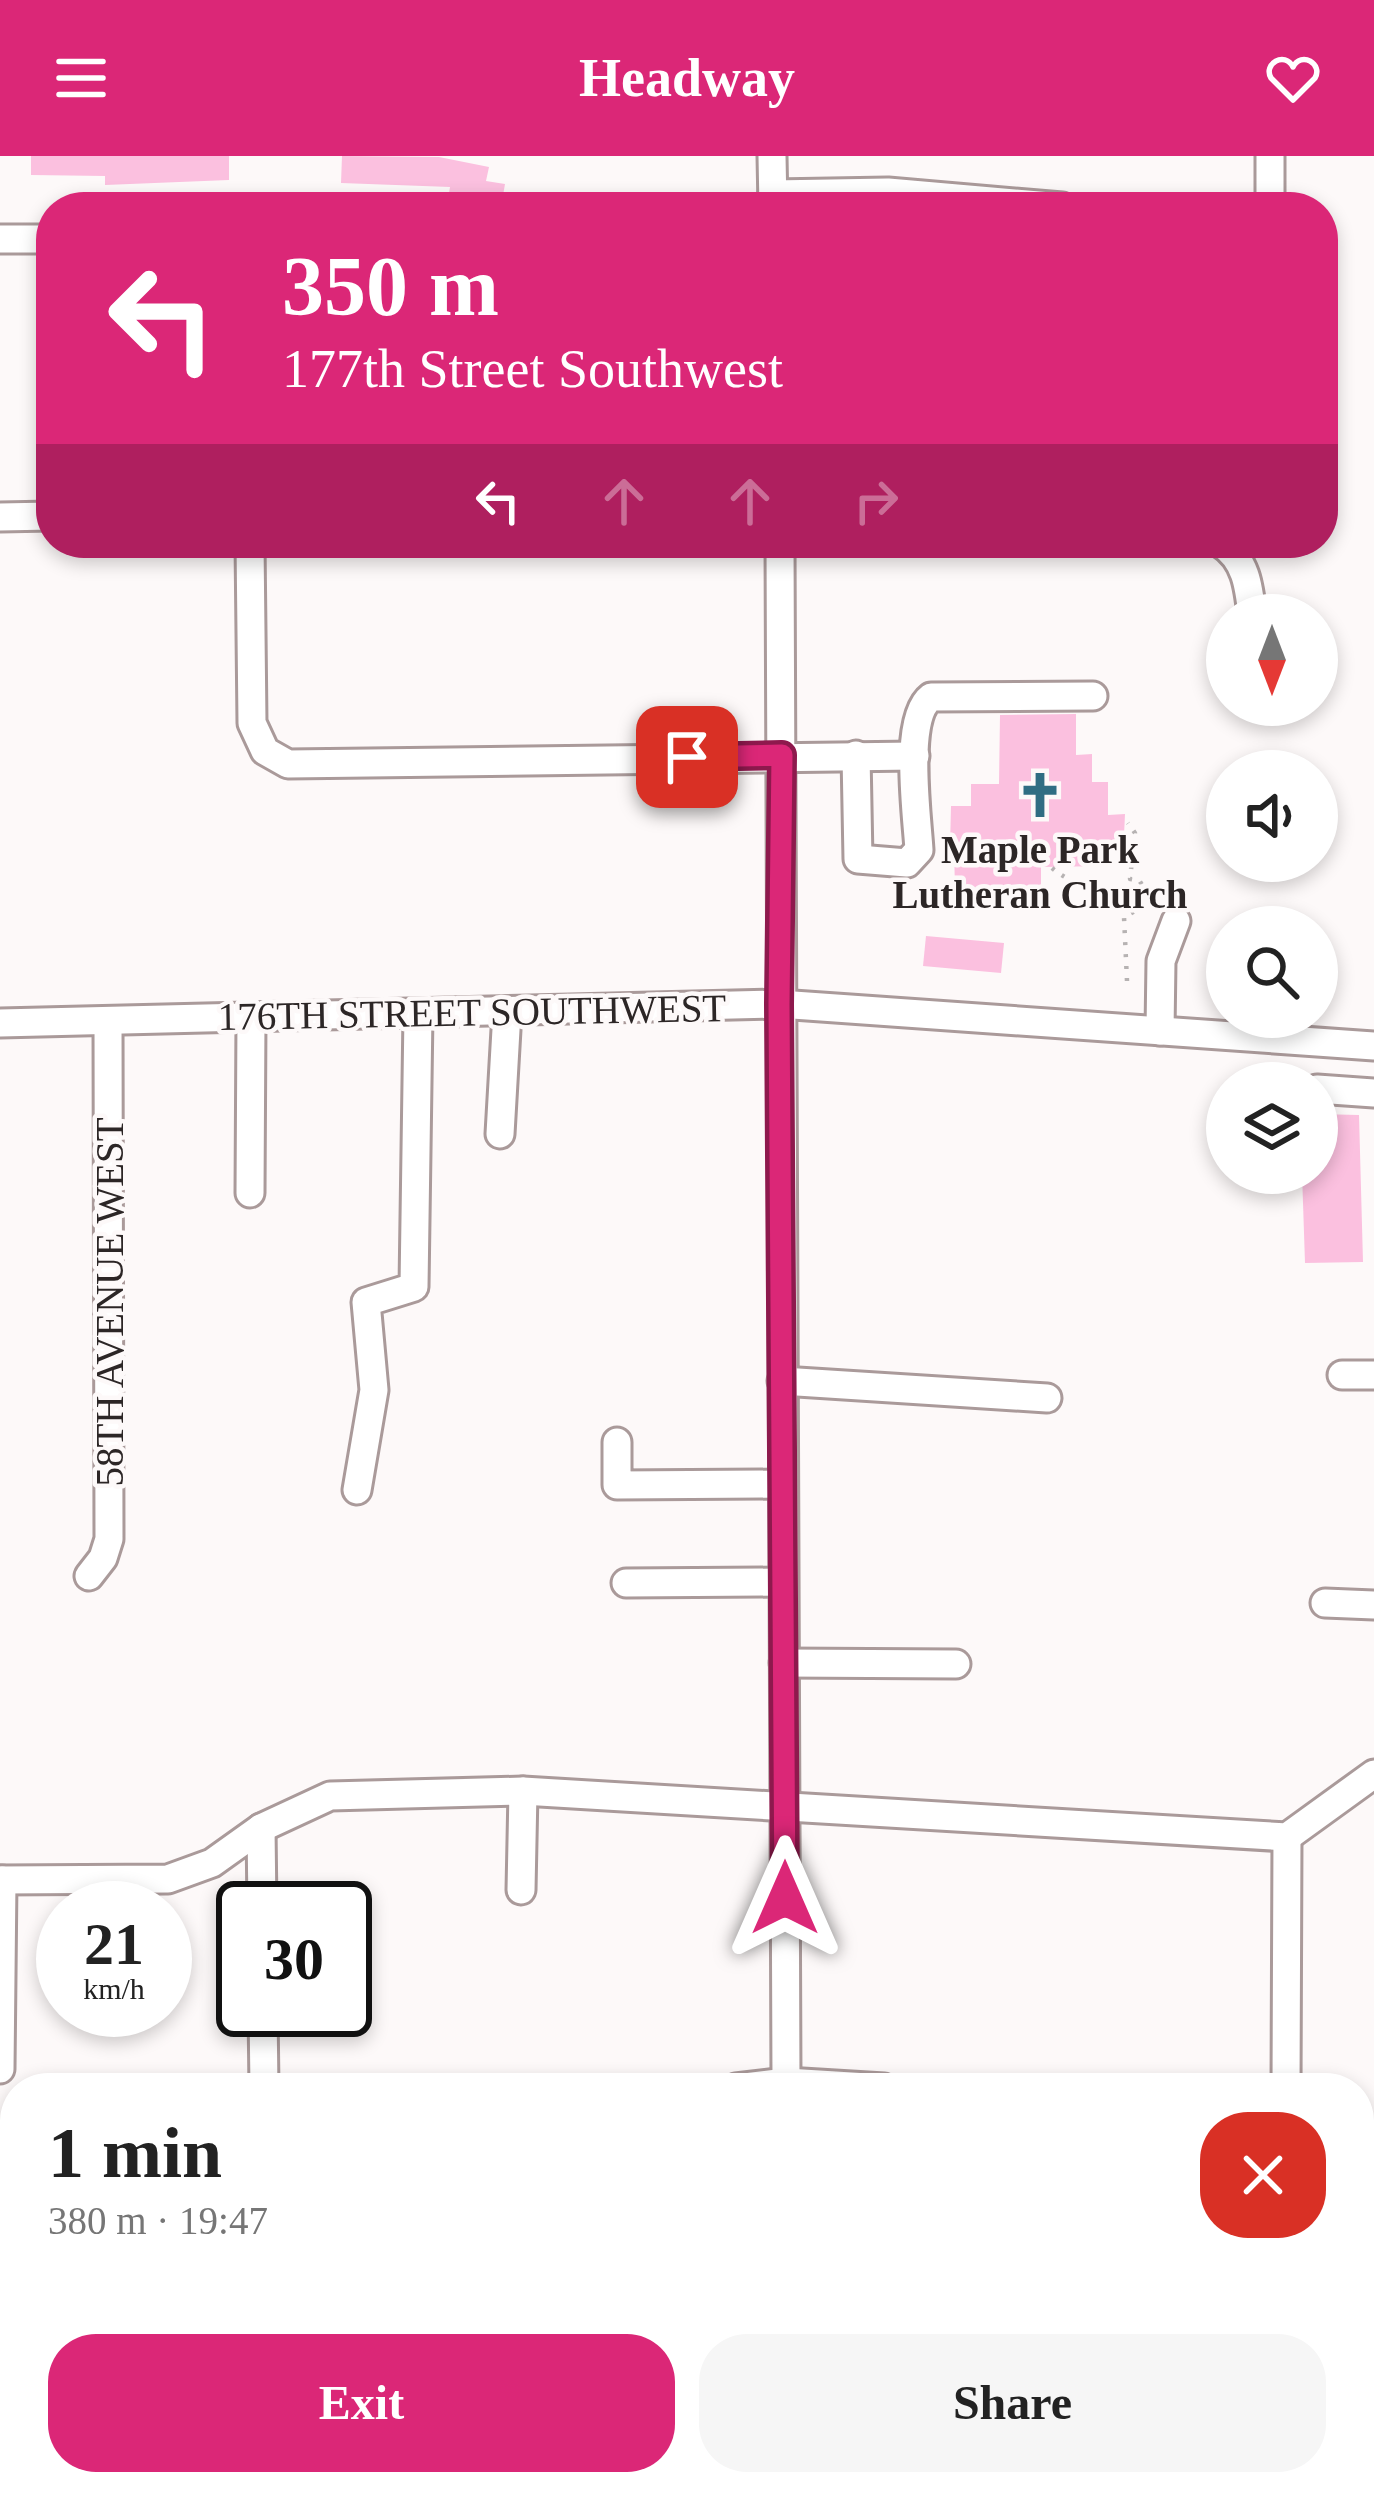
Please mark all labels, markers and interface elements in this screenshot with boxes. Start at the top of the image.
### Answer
icon: menu [48,45,114,111]
icon: heart [1260,45,1326,111]
text: Headway [579,48,795,108]
icon: left [84,240,240,396]
text: 350 m [282,240,499,333]
text: 177th Street Southwest [282,339,783,399]
icon: left [465,468,531,534]
icon: ahead [591,468,657,534]
icon: ahead [717,468,783,534]
icon: right [843,468,909,534]
north arrow [1206,594,1338,726]
map controls [1206,594,1338,1194]
pin [636,706,738,808]
icon: arrive [654,724,720,790]
button: sound [1206,750,1338,882]
church icon: Maple Park Lutheran Church [1015,770,1065,820]
place label: Maple Park Lutheran Church [892,828,1188,916]
button: search [1206,906,1338,1038]
street label: 176TH STREET SOUTHWEST [217,986,727,1038]
button: layers [1206,1062,1338,1194]
street label: 58TH AVENUE WEST [88,1117,131,1487]
position arrow [722,1835,848,1961]
speed limit sign: 30 [216,1881,372,2037]
text: 21 [84,1911,144,1977]
text: km/h [83,1972,145,2005]
button: close [1200,2112,1326,2238]
text: 1 min [48,2113,222,2193]
text: 380 m · 19:47 [48,2199,268,2242]
button: Exit [48,2334,675,2472]
button: Share [699,2334,1326,2472]

